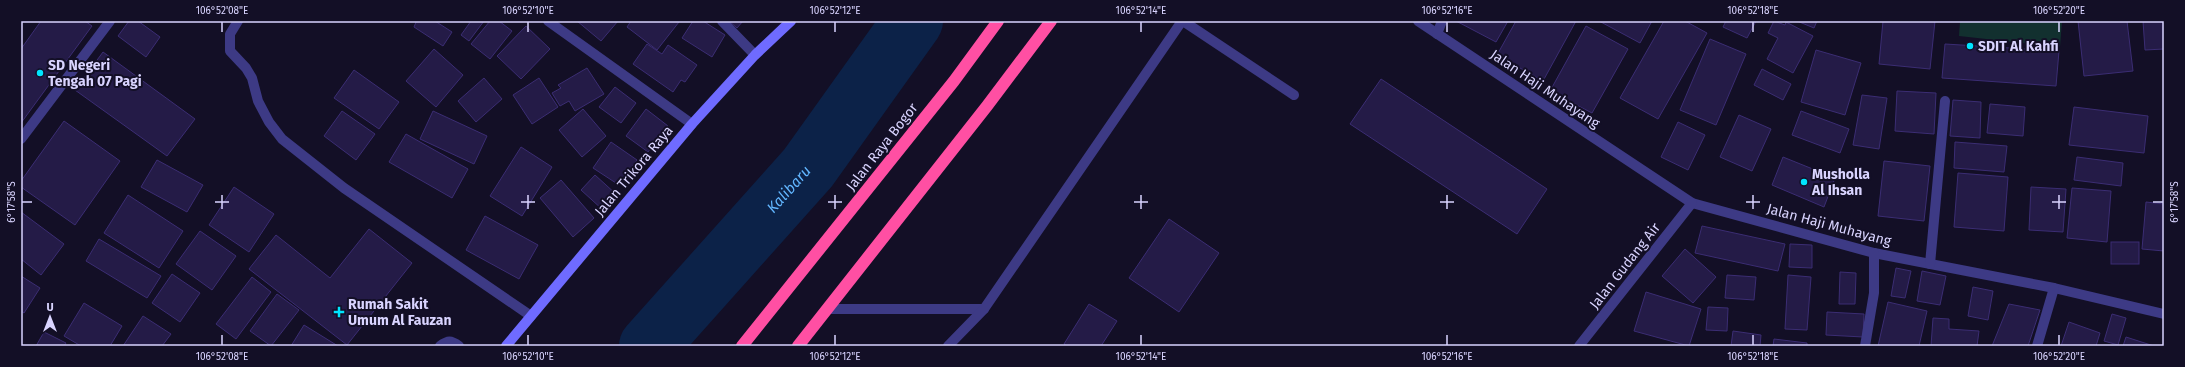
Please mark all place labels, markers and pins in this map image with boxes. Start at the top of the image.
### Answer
place label: SDIT Al Kahfi [1978,38,2059,55]
marker: SDIT Al Kahfi [1965,41,1975,51]
place label: SD Negeri Tengah 07 Pagi [48,57,142,90]
marker: SD Negeri Tengah 07 Pagi [35,68,45,78]
place label: Musholla Al Ihsan [1811,166,1870,199]
marker: Musholla Al Ihsan [1799,177,1809,187]
place label: Rumah Sakit Umum Al Fauzan [348,296,451,329]
marker: Rumah Sakit Umum Al Fauzan [333,306,345,318]

